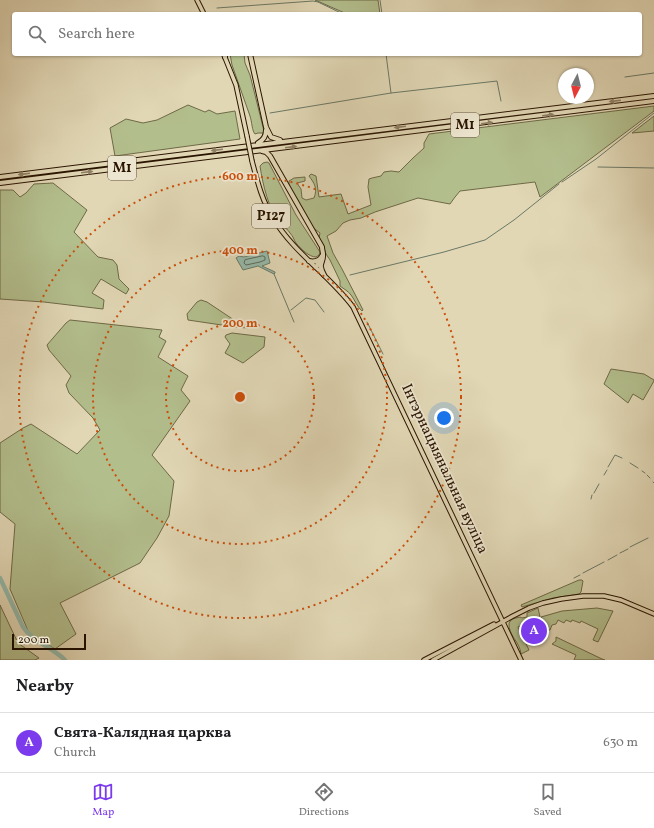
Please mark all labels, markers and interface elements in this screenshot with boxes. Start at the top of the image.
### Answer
search box [12,12,642,56]
icon: search [26,23,48,45]
text: Search here [58,24,135,45]
north arrow [558,68,594,104]
one-way arrow [609,98,621,104]
one-way arrow [542,112,554,118]
road number: М1 [451,113,479,137]
one-way arrow [481,119,493,126]
one-way arrow [394,124,406,131]
one-way arrow [285,144,297,150]
one-way arrow [211,147,223,153]
road number: М1 [108,156,136,180]
one-way arrow [81,169,93,175]
text: 600 m [222,169,258,185]
one-way arrow [18,171,30,177]
road number: Р127 [252,204,290,228]
text: 400 m [222,243,258,259]
text: 200 m [222,316,258,332]
street label: Інтэрнацыянальная вуліца [395,381,493,557]
centre of rings [233,390,247,404]
your location [434,408,454,428]
pin: A [521,616,547,646]
scale bar [12,632,86,651]
text: 200 m [18,633,49,648]
text: Nearby [16,675,74,698]
text: Свята-Калядная царква [54,723,231,744]
text: A [24,734,34,752]
text: 630 m [603,734,638,752]
text: Church [54,744,96,762]
tab: Map [92,781,114,820]
tab: Directions [299,781,349,820]
tab: Saved [533,781,562,820]

